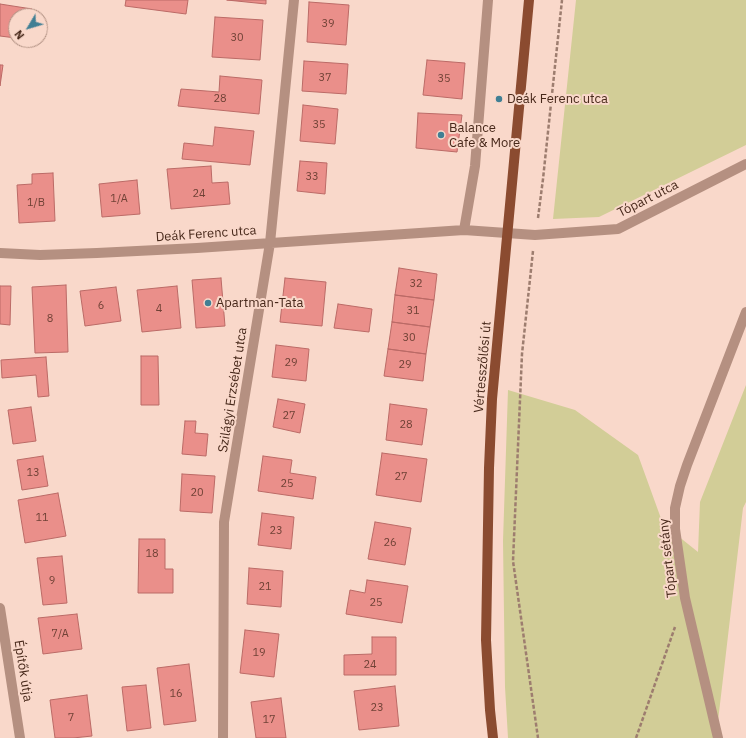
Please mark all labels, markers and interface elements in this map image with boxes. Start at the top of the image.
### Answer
north arrow [8,8,48,48]
house number: 39 [321,17,335,31]
text: N [11,27,27,42]
house number: 30 [230,31,244,45]
house number: 37 [318,71,332,85]
house number: 35 [437,72,451,86]
place label: Deák Ferenc utca [507,91,608,107]
house number: 28 [213,92,227,106]
marker: Deák Ferenc utca [494,94,504,104]
house number: 35 [312,118,326,132]
place label: Balance Cafe & More [449,120,520,151]
marker: Balance Cafe & More [436,130,446,140]
house number: 33 [305,170,319,184]
street label: Tópart utca [615,177,681,221]
house number: 24 [192,187,206,201]
house number: 1/A [110,192,128,206]
house number: 1/B [27,196,45,210]
street label: Deák Ferenc utca [155,223,257,245]
house number: 32 [409,277,423,291]
place label: Apartman-Tata [216,295,303,311]
marker: Apartman-Tata [203,298,213,308]
house number: 6 [98,299,104,313]
house number: 4 [156,302,162,316]
house number: 31 [406,304,420,318]
house number: 8 [47,312,53,326]
street label: Vértesszőlősi út [471,320,495,414]
street label: Szilágyi Erzsébet utca [215,326,251,454]
house number: 30 [402,331,416,345]
house number: 29 [284,356,298,370]
house number: 29 [398,358,412,372]
house number: 27 [282,409,296,423]
house number: 28 [399,418,413,432]
house number: 13 [26,466,40,480]
house number: 27 [394,470,408,484]
house number: 25 [280,477,294,491]
house number: 20 [190,486,204,500]
house number: 11 [35,511,49,525]
street label: Tópart sétány [656,518,680,598]
house number: 23 [269,524,283,538]
house number: 26 [383,536,397,550]
house number: 18 [145,547,159,561]
house number: 9 [49,574,55,588]
house number: 21 [258,580,272,594]
house number: 25 [369,596,383,610]
house number: 7/A [51,627,69,641]
street label: Építők útja [10,639,36,703]
house number: 19 [252,646,266,660]
house number: 24 [363,658,377,672]
house number: 16 [169,687,183,701]
house number: 23 [370,701,384,715]
house number: 7 [68,711,74,725]
house number: 17 [262,713,276,727]

